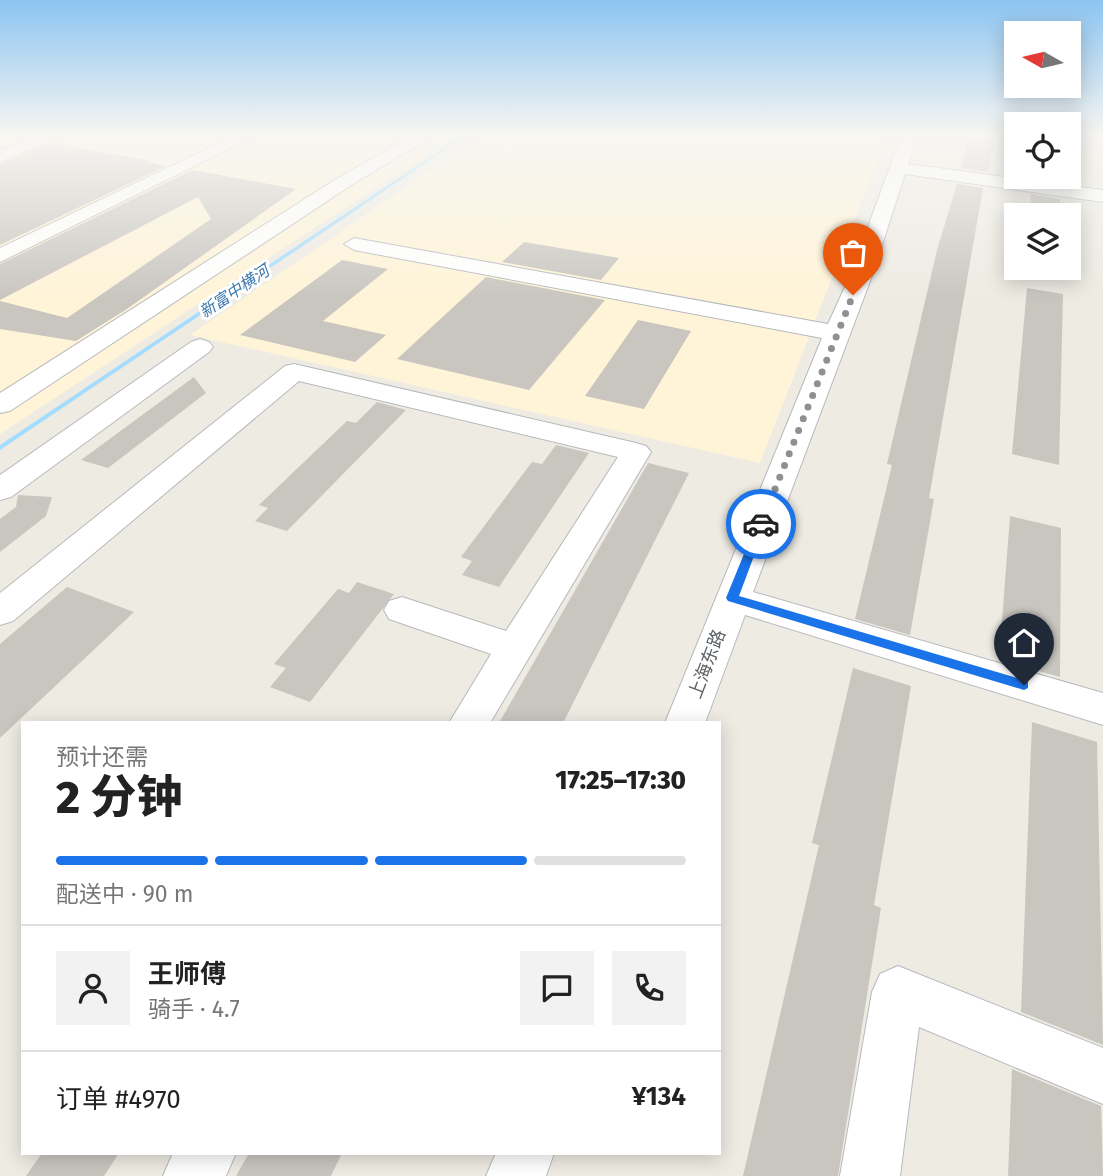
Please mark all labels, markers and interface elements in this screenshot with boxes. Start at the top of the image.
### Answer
north arrow [1004,21,1082,98]
map controls [1004,21,1081,280]
button: locate [1004,112,1081,189]
button: layers [1004,203,1081,280]
pin [823,223,883,295]
icon: bag [834,234,872,272]
water label: 新富中横河 [196,259,275,322]
courier [726,489,796,559]
icon: car [742,505,780,543]
pin [994,613,1054,685]
icon: home [1005,624,1043,662]
street label: 上海东路 [684,626,730,702]
text: 预计还需 [56,743,148,771]
text: 17:25–17:30 [555,765,686,796]
text: 2 分钟 [56,770,183,825]
text: 配送中 · 90 m [56,880,193,908]
button: person [56,951,130,1025]
button: chat [520,951,594,1025]
button: phone [612,951,686,1025]
text: 王师傅 [148,959,226,990]
text: 骑手 · 4.7 [148,995,240,1023]
text: ¥134 [632,1081,686,1112]
text: 订单 #4970 [56,1084,181,1115]

